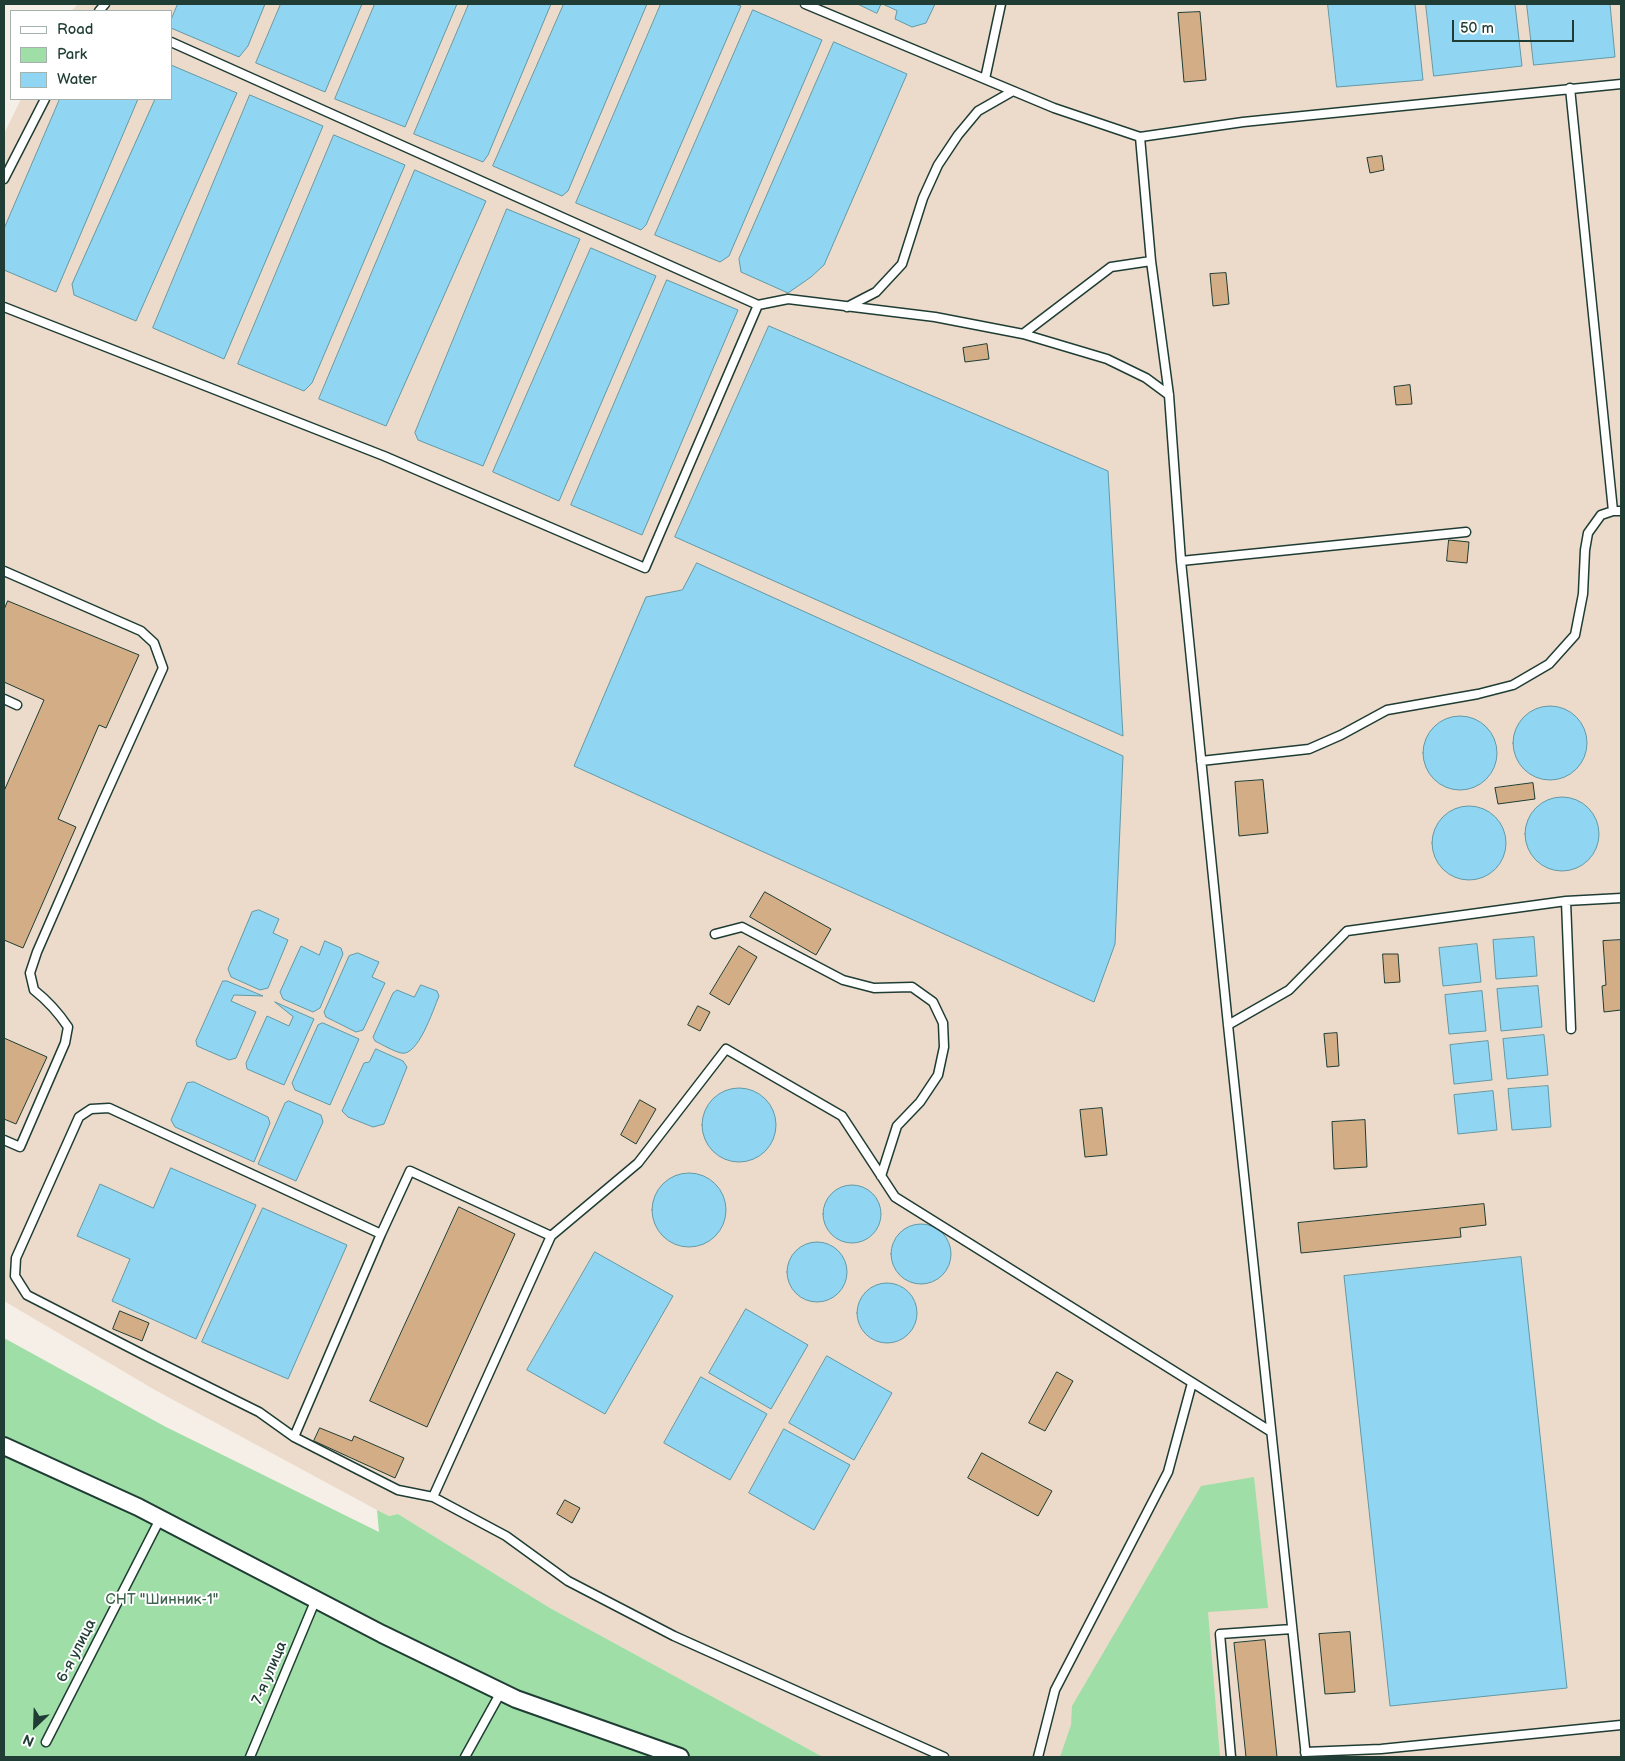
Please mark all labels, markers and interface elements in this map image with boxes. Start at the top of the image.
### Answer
legend [10,10,172,100]
scale bar [1455,10,1578,42]
text: 50 m [1460,19,1494,38]
text: Road [57,20,93,39]
text: Park [57,45,87,64]
text: Water [57,70,97,89]
park label: СНТ "Шинник-1" [106,1591,218,1609]
street label: 6-я улица [53,1616,101,1686]
street label: 7-я улица [249,1639,291,1707]
north arrow [10,1701,60,1751]
text: N [20,1730,37,1750]

